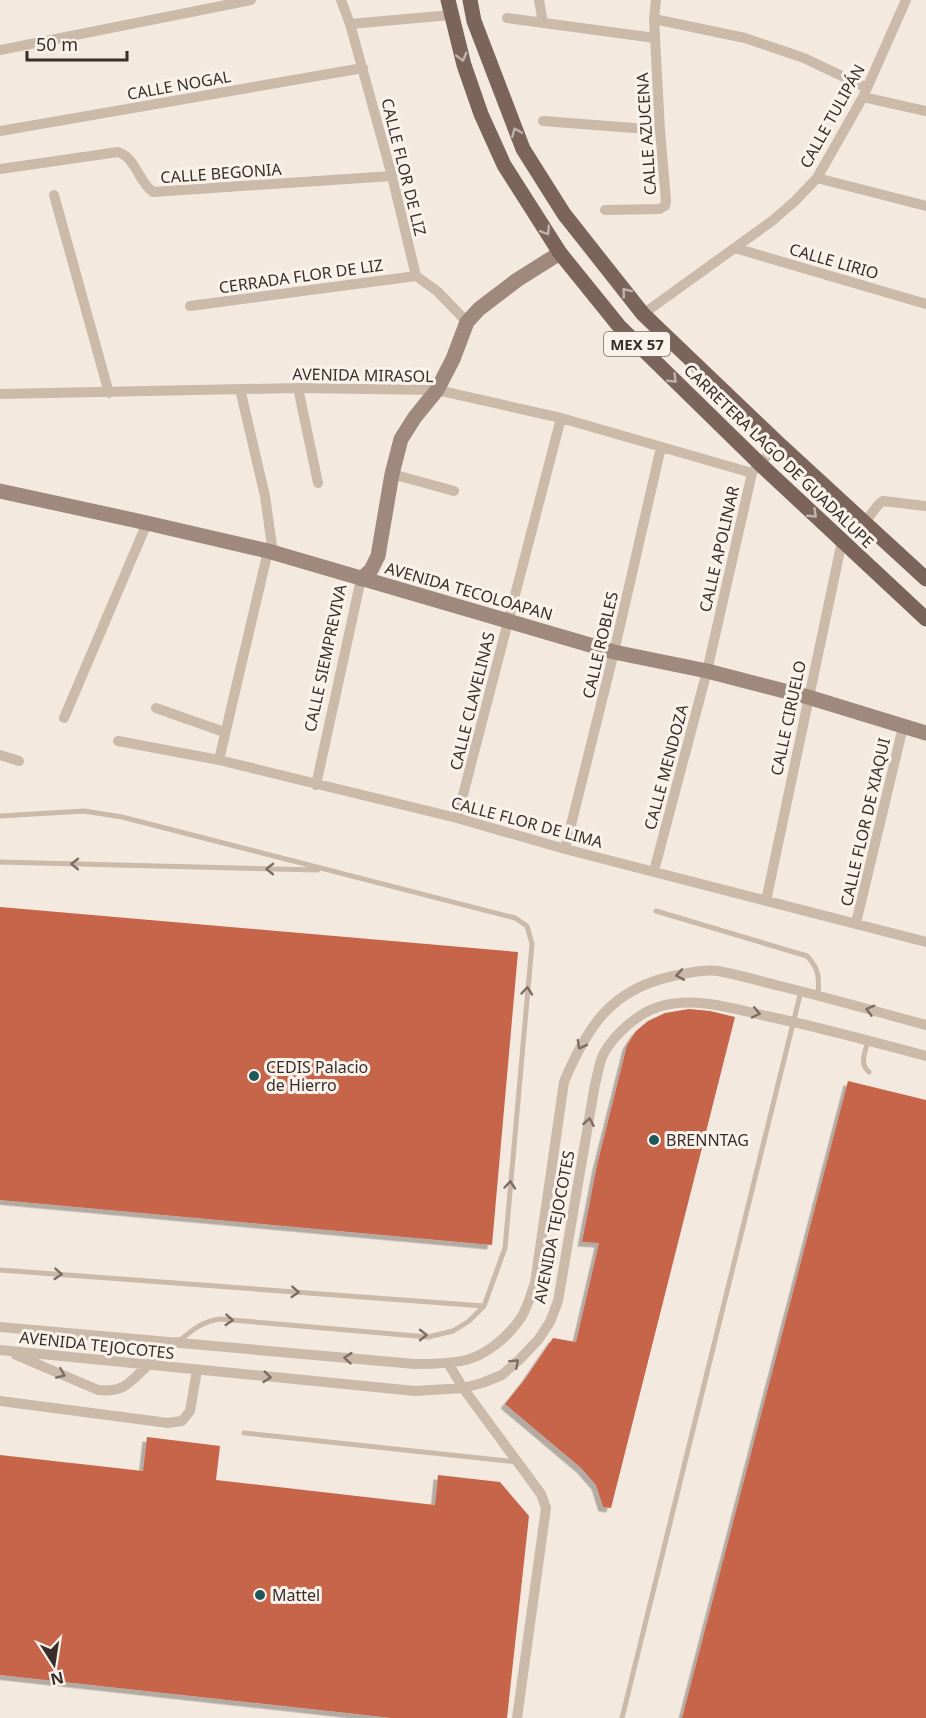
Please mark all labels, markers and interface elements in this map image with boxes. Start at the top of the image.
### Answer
scale bar [27,24,128,62]
text: 50 m [36,32,78,56]
one-way arrow [455,51,467,62]
street label: CALLE TULIPÁN [794,60,870,172]
street label: CALLE NOGAL [125,65,233,105]
street label: CALLE AZUCENA [631,71,661,196]
street label: CALLE FLOR DE LIZ [376,96,432,238]
one-way arrow [511,127,523,138]
street label: CALLE BEGONIA [160,158,283,188]
one-way arrow [539,225,550,236]
street label: CALLE LIRIO [787,238,881,284]
street label: CERRADA FLOR DE LIZ [217,254,385,298]
one-way arrow [622,288,633,299]
road number: MEX 57 [604,332,670,356]
street label: CARRETERA LAGO DE GUADALUPE [679,359,879,553]
street label: AVENIDA MIRASOL [292,363,434,387]
one-way arrow [666,372,676,383]
street label: CALLE APOLINAR [694,484,744,614]
one-way arrow [807,507,817,518]
street label: AVENIDA TECOLOAPAN [383,557,555,625]
street label: CALLE SIEMPREVIVA [299,581,352,734]
street label: CALLE ROBLES [577,589,623,701]
street label: CALLE CLAVELINAS [444,629,500,772]
street label: CALLE CIRUELO [765,659,811,777]
street label: CALLE MENDOZA [639,701,694,832]
street label: CALLE FLOR DE XIAQUI [835,736,895,908]
street label: CALLE FLOR DE LIMA [449,791,606,853]
one-way arrow [70,858,79,870]
one-way arrow [265,862,274,875]
one-way arrow [675,968,684,980]
one-way arrow [521,986,534,995]
one-way arrow [865,1005,875,1017]
one-way arrow [751,1006,761,1019]
one-way arrow [577,1039,588,1049]
place label: CEDIS Palacio de Hierro [266,1056,368,1096]
marker: CEDIS Palacio de Hierro [247,1069,261,1083]
one-way arrow [582,1118,594,1127]
place label: BRENNTAG [666,1129,749,1151]
marker: BRENNTAG [647,1133,661,1147]
street label: AVENIDA TEJOCOTES [528,1148,580,1305]
one-way arrow [503,1181,516,1190]
one-way arrow [54,1267,63,1280]
one-way arrow [290,1285,299,1298]
one-way arrow [224,1313,234,1326]
street label: AVENIDA TEJOCOTES [19,1326,176,1364]
one-way arrow [419,1329,428,1341]
one-way arrow [344,1352,353,1365]
one-way arrow [508,1359,519,1370]
one-way arrow [55,1367,66,1379]
one-way arrow [263,1370,272,1383]
place label: Mattel [272,1584,320,1606]
marker: Mattel [253,1588,267,1602]
north arrow [24,1634,84,1694]
text: N [48,1667,66,1691]

